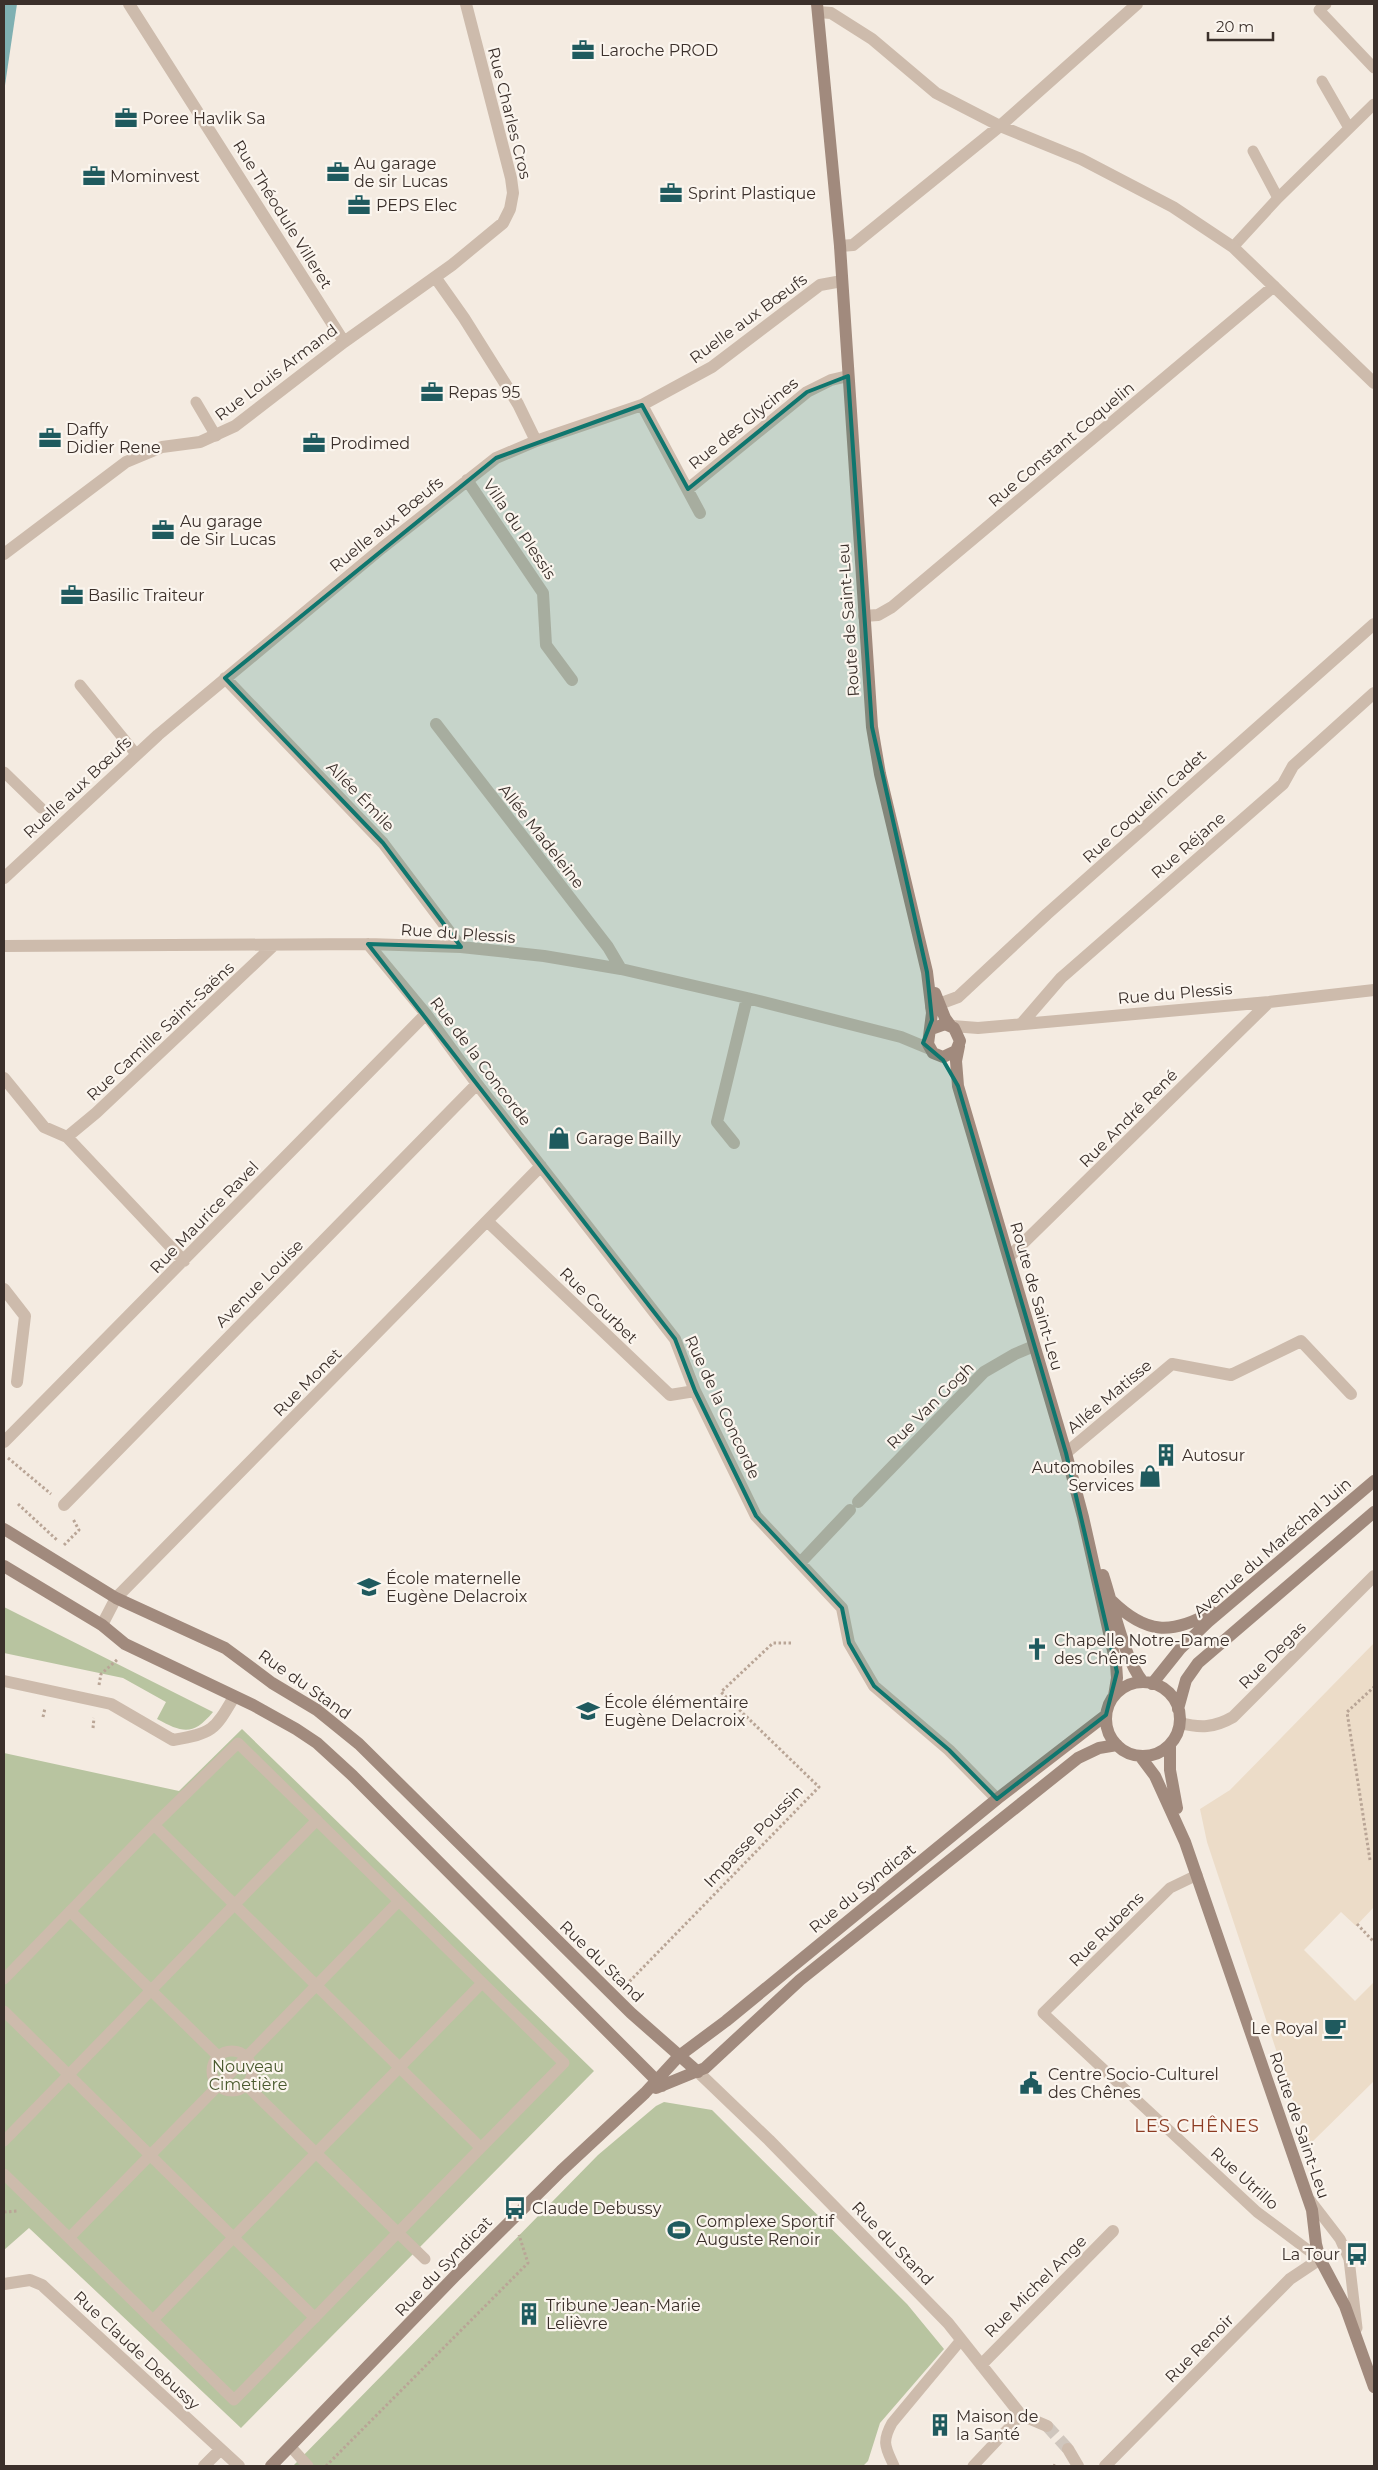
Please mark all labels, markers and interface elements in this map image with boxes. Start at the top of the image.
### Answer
scale bar [1208,10,1273,42]
text: 20 m [1216,17,1254,36]
office icon: Laroche PROD [570,37,596,63]
place label: Laroche PROD [600,41,718,60]
street label: Rue Charles Cros [484,45,535,181]
office icon: Poree Havlik Sa [113,105,139,131]
place label: Poree Havlik Sa [142,109,266,128]
street label: Rue Théodule Villeret [229,137,336,292]
place label: Au garage de sir Lucas [354,154,448,191]
office icon: Au garage de sir Lucas [325,159,351,185]
office icon: Mominvest [81,163,107,189]
place label: Mominvest [110,167,200,186]
office icon: Sprint Plastique [658,180,684,206]
place label: Sprint Plastique [688,184,816,203]
office icon: PEPS Elec [346,192,372,218]
place label: PEPS Elec [376,196,457,215]
street label: Ruelle aux Bœufs [686,269,811,367]
street label: Rue Louis Armand [211,320,341,425]
street label: Rue des Glycines [685,373,802,473]
street label: Rue Constant Coquelin [984,378,1138,511]
office icon: Repas 95 [419,379,445,405]
place label: Repas 95 [448,383,520,402]
place label: Daffy Didier Rene [66,420,161,457]
office icon: Daffy Didier Rene [37,425,63,451]
office icon: Prodimed [301,430,327,456]
place label: Prodimed [330,434,410,453]
street label: Ruelle aux Bœufs [326,473,447,576]
street label: Villa du Plessis [479,476,560,583]
place label: Au garage de Sir Lucas [180,512,276,549]
office icon: Au garage de Sir Lucas [150,517,176,543]
street label: Route de Saint-Leu [834,543,863,697]
office icon: Basilic Traiteur [59,582,85,608]
place label: Basilic Traiteur [88,586,205,605]
street label: Ruelle aux Bœufs [19,732,135,842]
street label: Rue Coquelin Cadet [1079,746,1210,867]
street label: Allée Émile [323,758,399,835]
street label: Allée Madeleine [495,780,588,892]
street label: Rue Réjane [1148,808,1229,883]
street label: Rue du Plessis [400,920,516,947]
street label: Rue Camille Saint-Saëns [83,958,238,1105]
street label: Rue du Plessis [1117,979,1233,1008]
street label: Rue de la Concorde [426,993,535,1129]
street label: Rue André René [1075,1065,1181,1171]
shop icon: Garage Bailly [546,1125,572,1151]
place label: Garage Bailly [576,1129,681,1148]
street label: Rue Maurice Ravel [146,1157,263,1277]
street label: Route de Saint-Leu [1006,1220,1067,1373]
street label: Avenue Louise [211,1235,307,1331]
street label: Rue Courbet [556,1263,642,1348]
street label: Rue de la Concorde [681,1332,764,1482]
street label: Rue Monet [269,1344,346,1420]
street label: Allée Matisse [1063,1356,1155,1437]
street label: Rue Van Gogh [883,1358,978,1453]
building icon: Autosur [1153,1442,1179,1468]
place label: Autosur [1182,1446,1245,1465]
place label: Automobiles Services [1032,1458,1134,1495]
shop icon: Automobiles Services [1137,1463,1163,1489]
street label: Avenue du Maréchal Juin [1190,1474,1355,1621]
place label: École maternelle Eugène Delacroix [386,1569,528,1606]
school or university icon: École maternelle Eugène Delacroix [356,1574,382,1600]
street label: Rue Degas [1235,1618,1310,1693]
place label: Chapelle Notre-Dame des Chênes [1054,1631,1230,1668]
church icon: Chapelle Notre-Dame des Chênes [1024,1636,1050,1662]
street label: Rue du Stand [255,1645,355,1723]
place label: École élémentaire Eugène Delacroix [604,1693,749,1730]
school or university icon: École élémentaire Eugène Delacroix [575,1698,601,1724]
street label: Impasse Poussin [700,1781,807,1891]
street label: Rue du Syndicat [805,1839,920,1937]
street label: Rue Rubens [1065,1888,1148,1971]
street label: Rue du Stand [556,1917,647,2006]
cafe icon: Le Royal [1322,2015,1348,2041]
place label: Le Royal [1251,2019,1318,2038]
street label: Route de Saint-Leu [1266,2049,1334,2201]
park label: Nouveau Cimetière [209,2057,287,2094]
place label: Centre Socio-Culturel des Chênes [1048,2065,1219,2102]
public building icon: Centre Socio-Culturel des Chênes [1018,2070,1044,2096]
district label: LES CHÊNES [1134,2115,1260,2137]
street label: Rue Utrillo [1207,2143,1282,2214]
bus stop icon: Claude Debussy [502,2195,528,2221]
street label: Rue du Stand [848,2198,937,2289]
place label: Claude Debussy [532,2199,662,2218]
street label: Rue du Syndicat [391,2212,496,2320]
place label: Complexe Sportif Auguste Renoir [696,2212,835,2249]
sports icon: Complexe Sportif Auguste Renoir [666,2217,692,2243]
street label: Rue Michel Ange [980,2231,1090,2341]
bus stop icon: La Tour [1344,2241,1370,2267]
place label: La Tour [1281,2245,1340,2264]
street label: Rue Claude Debussy [70,2287,204,2414]
place label: Tribune Jean-Marie Lelièvre [546,2296,701,2333]
building icon: Tribune Jean-Marie Lelièvre [516,2301,542,2327]
street label: Rue Renoir [1161,2310,1238,2387]
place label: Maison de la Santé [956,2407,1038,2444]
building icon: Maison de la Santé [927,2412,953,2438]

